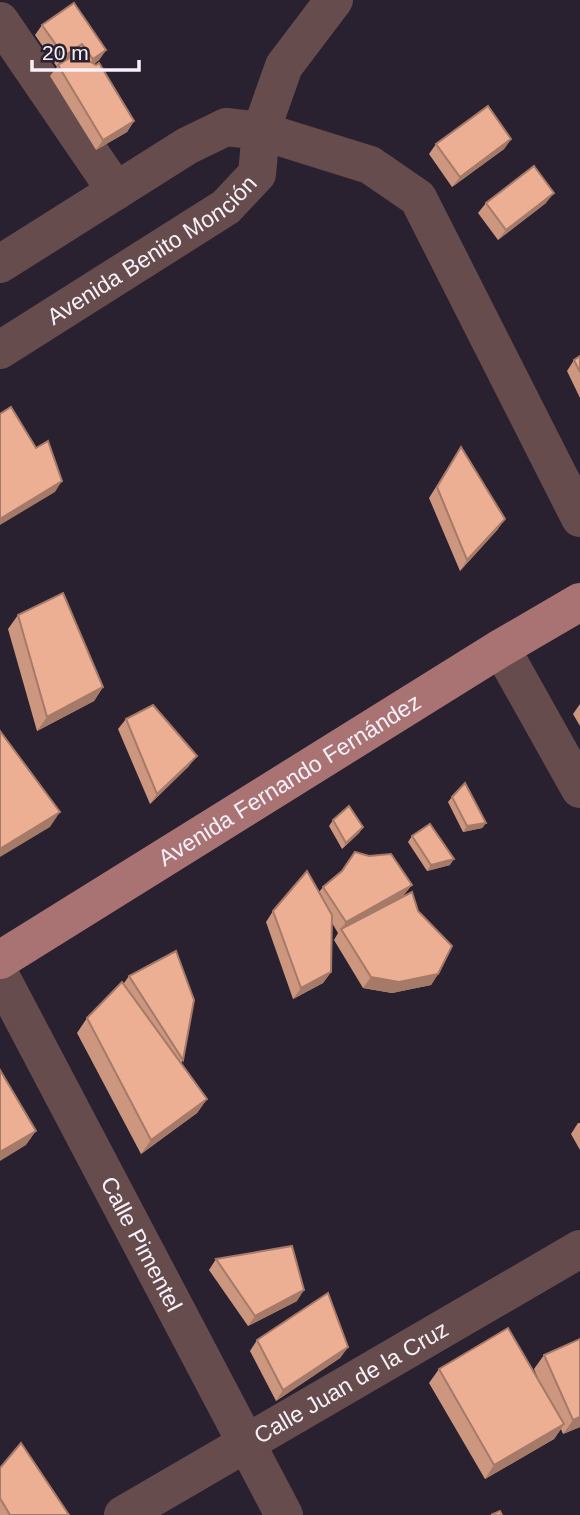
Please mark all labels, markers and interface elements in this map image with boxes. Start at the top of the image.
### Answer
scale bar [32,28,138,72]
text: 20 m [42,41,89,64]
street label: Avenida Benito Monción [42,170,262,330]
street label: Avenida Fernando Fernández [154,688,425,871]
street label: Calle Pimentel [95,1172,188,1316]
street label: Calle Juan de la Cruz [250,1316,453,1449]

